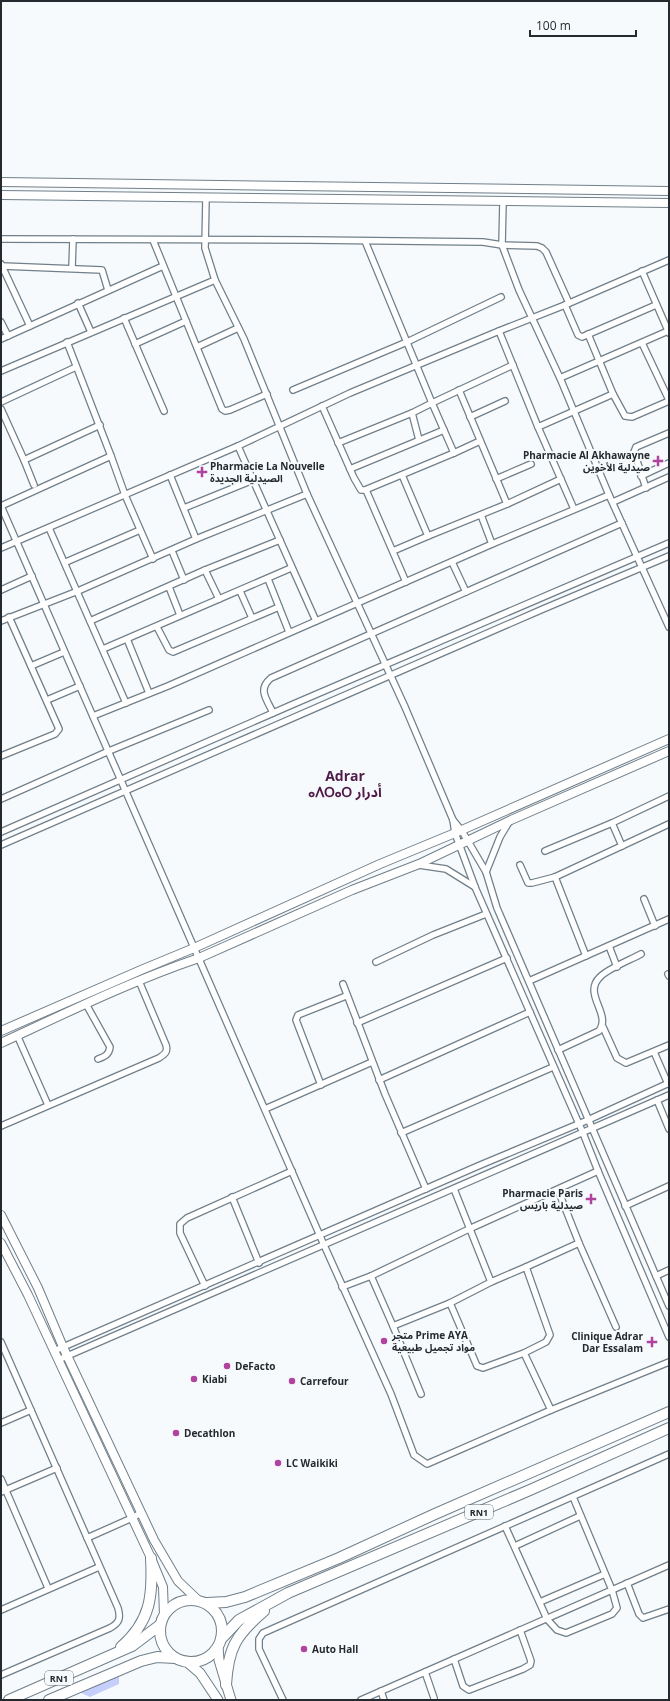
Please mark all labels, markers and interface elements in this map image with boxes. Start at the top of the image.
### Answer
scale bar [530,12,636,38]
text: 100 m [536,17,571,34]
place label: Pharmacie Al Akhawayne صيدلية الأخوين [523,448,650,474]
marker: Pharmacie Al Akhawayne صيدلية الأخوين [653,456,663,466]
place label: Pharmacie La Nouvelle الصيدلية الجديدة [210,459,325,485]
marker: Pharmacie La Nouvelle الصيدلية الجديدة [197,467,207,477]
district label: Adrar ⴰⴷⵔⴰⵔ أدرار [308,766,382,801]
place label: Pharmacie Paris صيدلية باريس [502,1186,583,1212]
marker: Pharmacie Paris صيدلية باريس [586,1194,596,1204]
place label: متجر Prime AYA مواد تجميل طبيعية [391,1328,475,1354]
place label: Clinique Adrar Dar Essalam [571,1329,643,1355]
marker: متجر Prime AYA مواد تجميل طبيعية [379,1336,389,1346]
marker: Clinique Adrar Dar Essalam [646,1336,658,1348]
place label: DeFacto [235,1359,276,1373]
marker: DeFacto [222,1361,232,1371]
place label: Kiabi [202,1372,227,1386]
marker: Kiabi [189,1374,199,1384]
place label: Carrefour [300,1374,349,1388]
marker: Carrefour [287,1376,297,1386]
place label: Decathlon [184,1426,235,1440]
marker: Decathlon [171,1428,181,1438]
place label: LC Waikiki [286,1456,338,1470]
marker: LC Waikiki [273,1458,283,1468]
road number: RN1 [465,1505,493,1519]
place label: Auto Hall [312,1642,358,1656]
marker: Auto Hall [299,1644,309,1654]
road number: RN1 [45,1671,73,1685]

